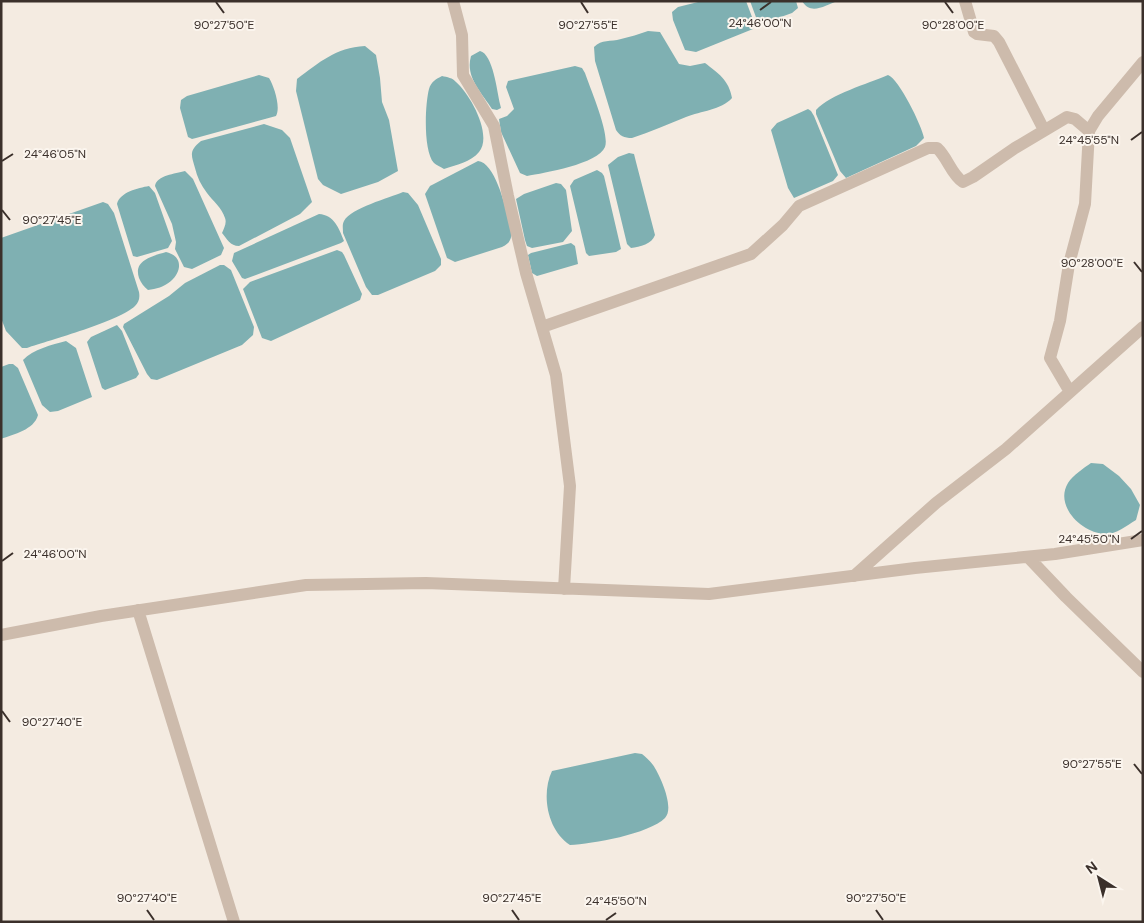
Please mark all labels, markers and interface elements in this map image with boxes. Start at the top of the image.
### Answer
text: 24°46'00"N [728,15,792,31]
text: 90°27'50"E [194,17,255,33]
text: 90°27'55"E [558,17,618,33]
text: 90°28'00"E [922,17,984,33]
text: 24°45'55"N [1059,132,1119,148]
text: 24°46'05"N [24,146,86,162]
text: 90°27'45"E [22,212,82,228]
text: 90°28'00"E [1061,255,1123,271]
text: 24°45'50"N [1058,531,1120,547]
text: 24°46'00"N [23,546,87,562]
text: 90°27'40"E [22,714,82,730]
text: 90°27'55"E [1062,756,1122,772]
north arrow [1074,853,1124,903]
text: N [1082,857,1101,878]
text: 90°27'40"E [117,890,177,906]
text: 90°27'45"E [482,890,542,906]
text: 90°27'50"E [846,890,907,906]
text: 24°45'50"N [585,893,647,909]

